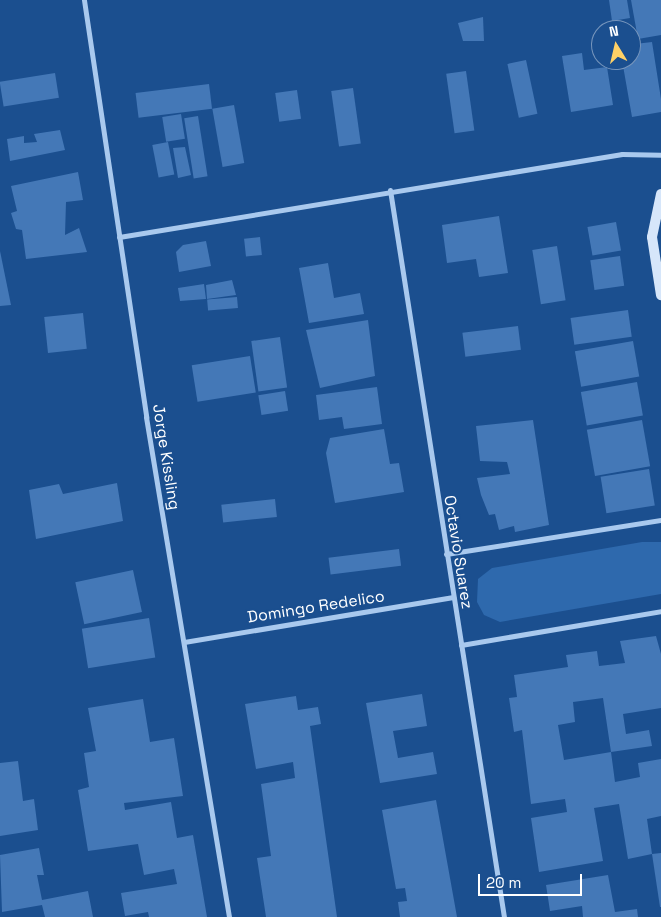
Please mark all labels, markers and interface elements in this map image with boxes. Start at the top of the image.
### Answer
north arrow [591,20,641,70]
text: N [608,22,620,41]
street label: Jorge Kissling [148,403,184,511]
street label: Octavio Suarez [440,494,476,610]
street label: Domingo Redelico [246,587,386,627]
scale bar [481,864,585,896]
text: 20 m [486,873,521,892]

